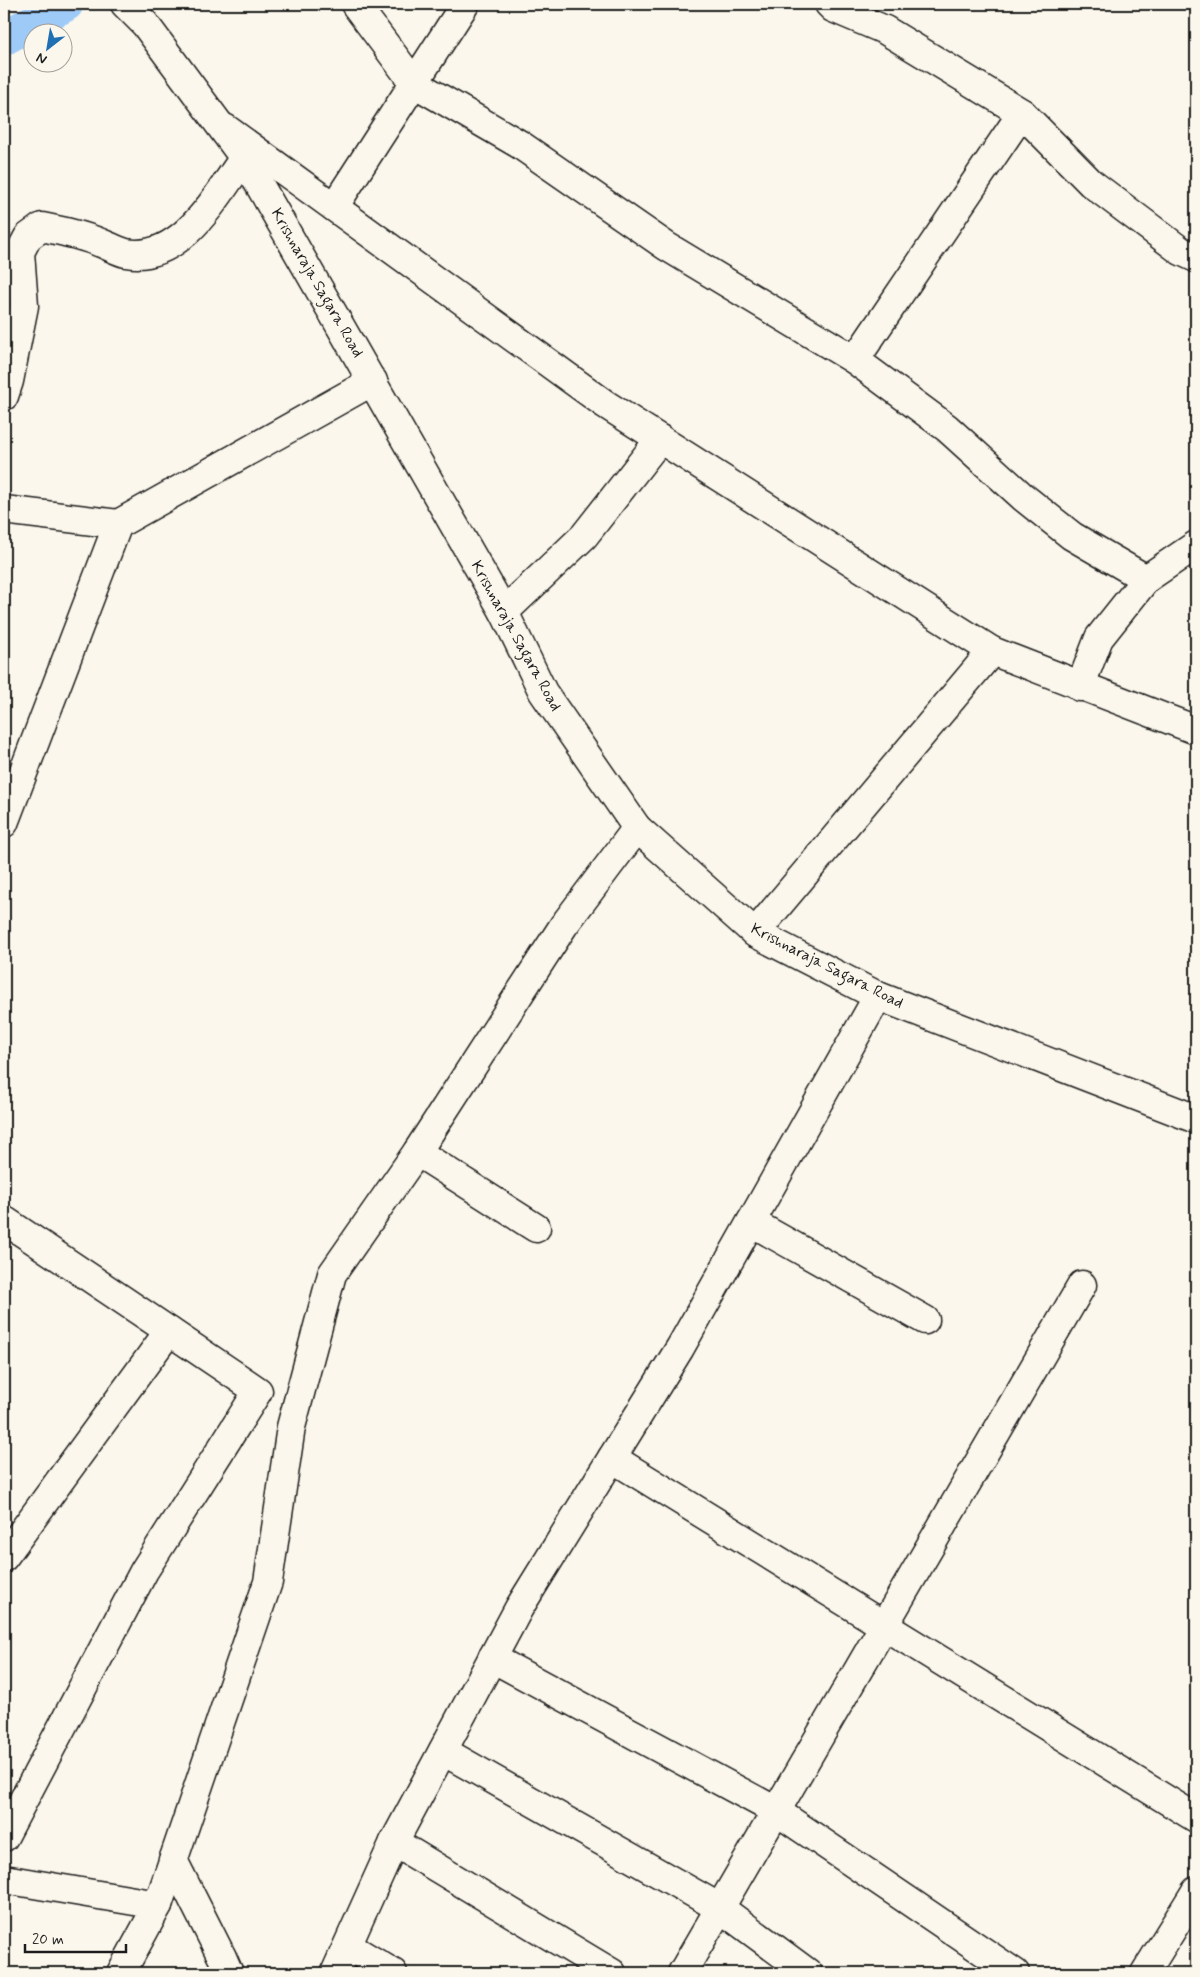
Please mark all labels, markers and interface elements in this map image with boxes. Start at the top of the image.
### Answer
north arrow [22,22,72,72]
text: N [33,48,50,68]
street label: Krishnaraja Sagara Road [265,205,368,362]
street label: Krishnaraja Sagara Road [465,557,566,715]
street label: Krishnaraja Sagara Road [747,918,907,1015]
scale bar [25,1922,126,1954]
text: 20 m [32,1930,64,1950]

